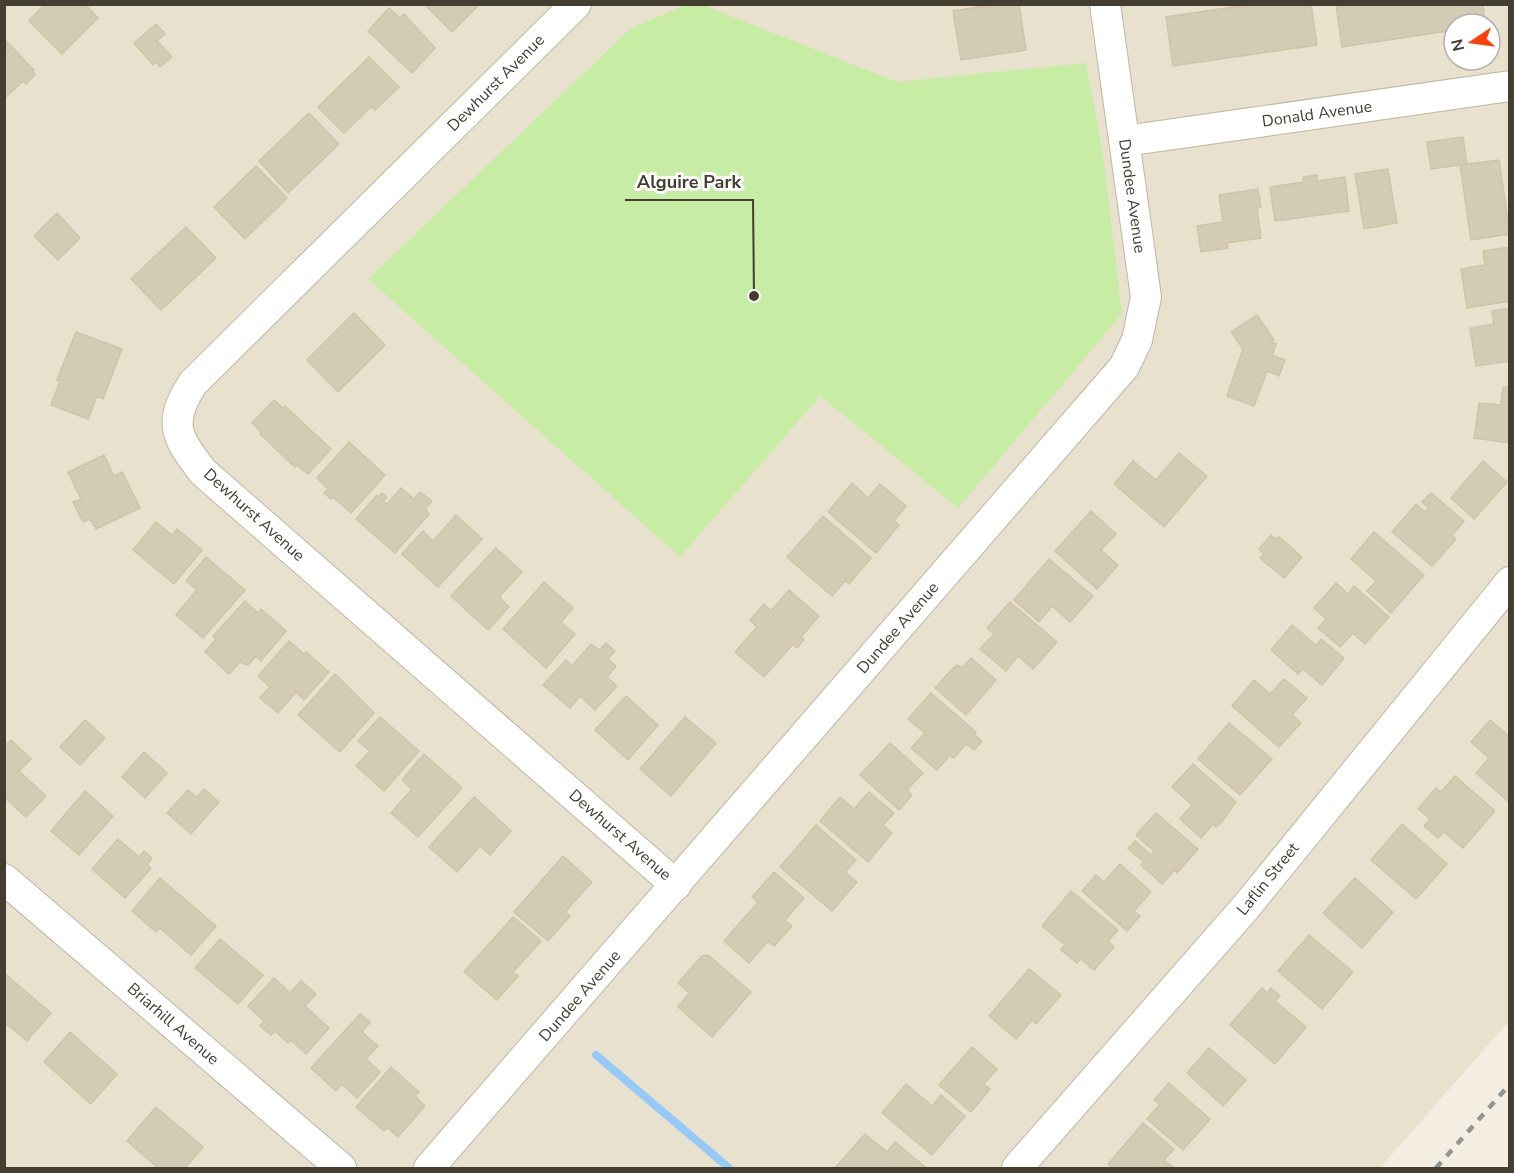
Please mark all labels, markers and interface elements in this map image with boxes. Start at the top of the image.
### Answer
north arrow [1442,12,1502,72]
street label: Dewhurst Avenue [443,30,549,136]
text: N [1446,37,1470,53]
street label: Donald Avenue [1261,95,1373,133]
street label: Dundee Avenue [1113,138,1151,254]
callout: Alguire Park [625,164,753,200]
text: Alguire Park [637,170,742,194]
street label: Dewhurst Avenue [199,464,309,566]
street label: Dundee Avenue [852,577,944,679]
street label: Dewhurst Avenue [564,784,676,886]
street label: Laflin Street [1232,838,1304,920]
street label: Dundee Avenue [534,945,626,1047]
street label: Briarhill Avenue [122,978,224,1070]

